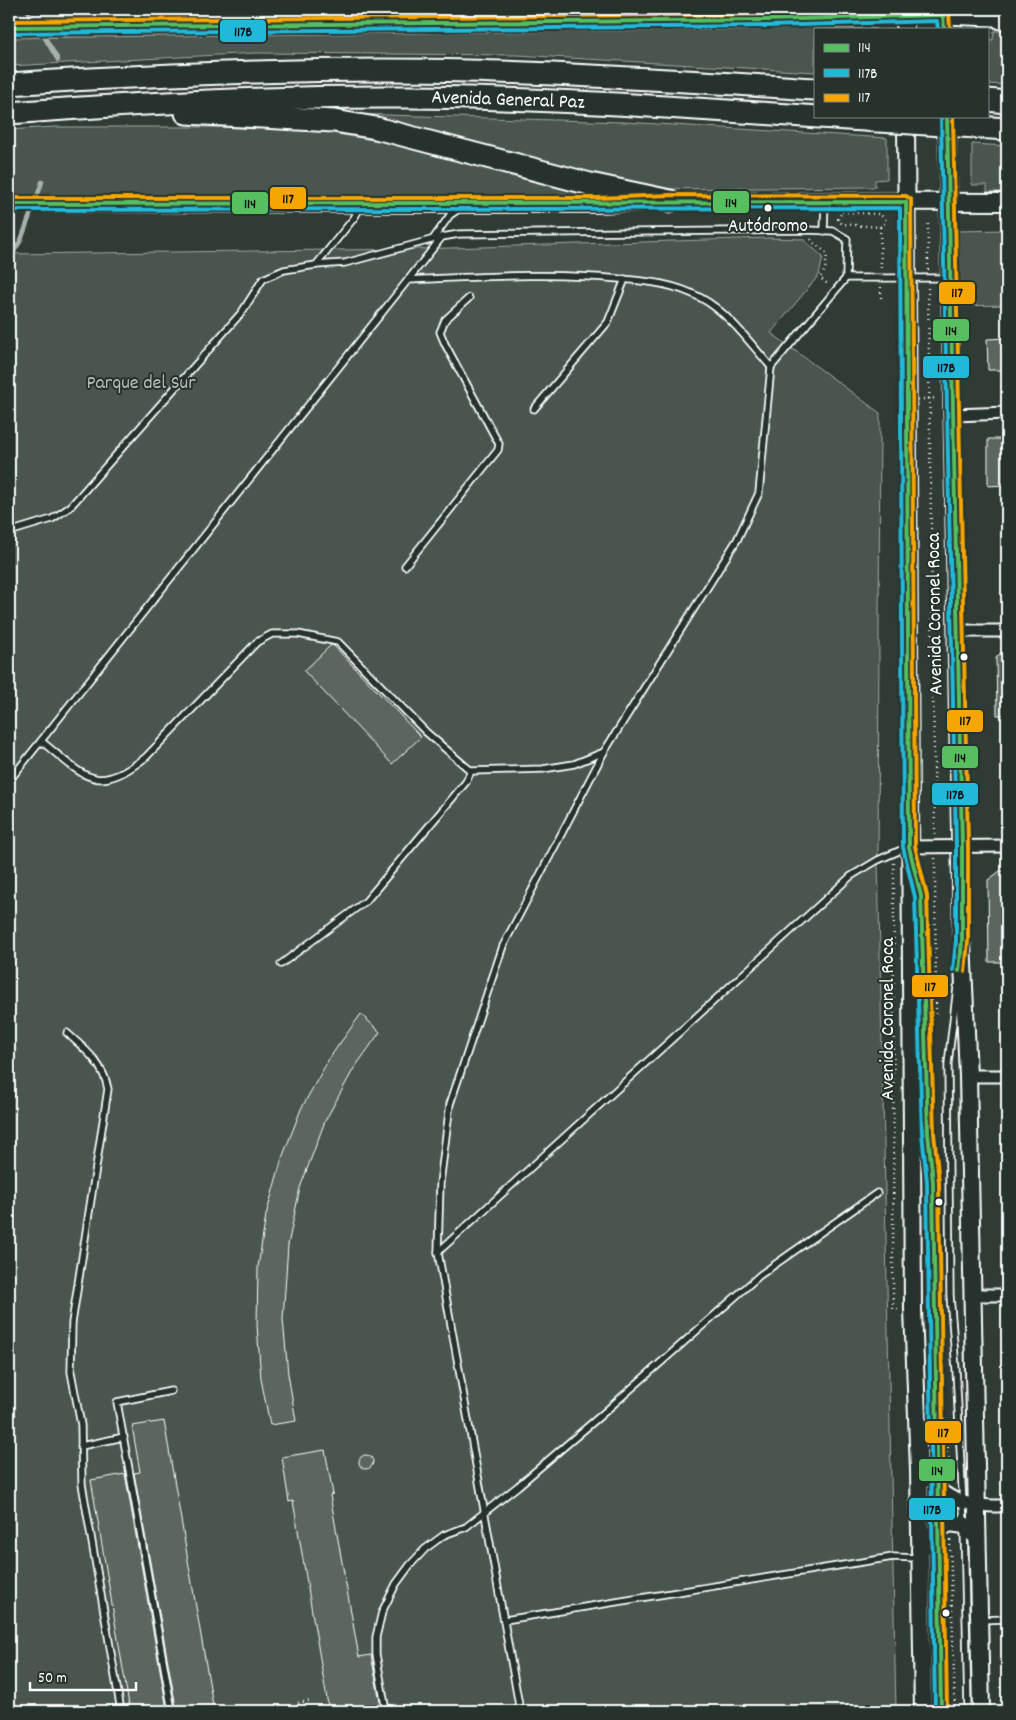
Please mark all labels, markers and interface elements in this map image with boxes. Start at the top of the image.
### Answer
line badge: 117B [219,19,267,43]
text: 117B [234,23,252,43]
legend [814,28,988,118]
text: 114 [858,38,871,60]
text: 117B [858,64,877,86]
street label: Avenida General Paz [431,84,586,118]
text: 117 [858,88,871,110]
line badge: 117 [269,186,307,210]
text: 117 [282,190,294,210]
line badge: 114 [712,190,750,214]
line badge: 114 [231,191,269,215]
text: 114 [725,194,737,214]
text: 114 [244,195,256,215]
marker: Autódromo [763,203,773,213]
place label: Autódromo [728,214,808,241]
line badge: 117 [938,281,976,305]
text: 117 [951,284,963,304]
line badge: 114 [932,318,970,342]
text: 114 [945,322,957,342]
line badge: 117B [922,355,970,379]
text: 117B [937,359,955,379]
park label: Parque del Sur [86,370,196,398]
street label: Avenida Coronel Roca [921,532,951,696]
unlabelled marker [959,652,969,662]
line badge: 117 [946,709,984,733]
text: 117 [959,712,971,732]
line badge: 114 [941,745,979,769]
text: 114 [954,749,966,769]
line badge: 117B [931,782,979,806]
text: 117B [946,786,964,806]
street label: Avenida Coronel Roca [875,937,903,1100]
line badge: 117 [911,974,949,998]
text: 117 [924,978,936,998]
unlabelled marker [934,1197,944,1207]
line badge: 117 [924,1420,962,1444]
text: 117 [937,1424,949,1444]
line badge: 114 [918,1458,956,1482]
text: 114 [931,1462,943,1482]
line badge: 117B [908,1497,956,1521]
text: 117B [923,1501,941,1521]
unlabelled marker [941,1608,951,1618]
scale bar [30,1660,136,1692]
text: 50 m [38,1668,67,1690]

